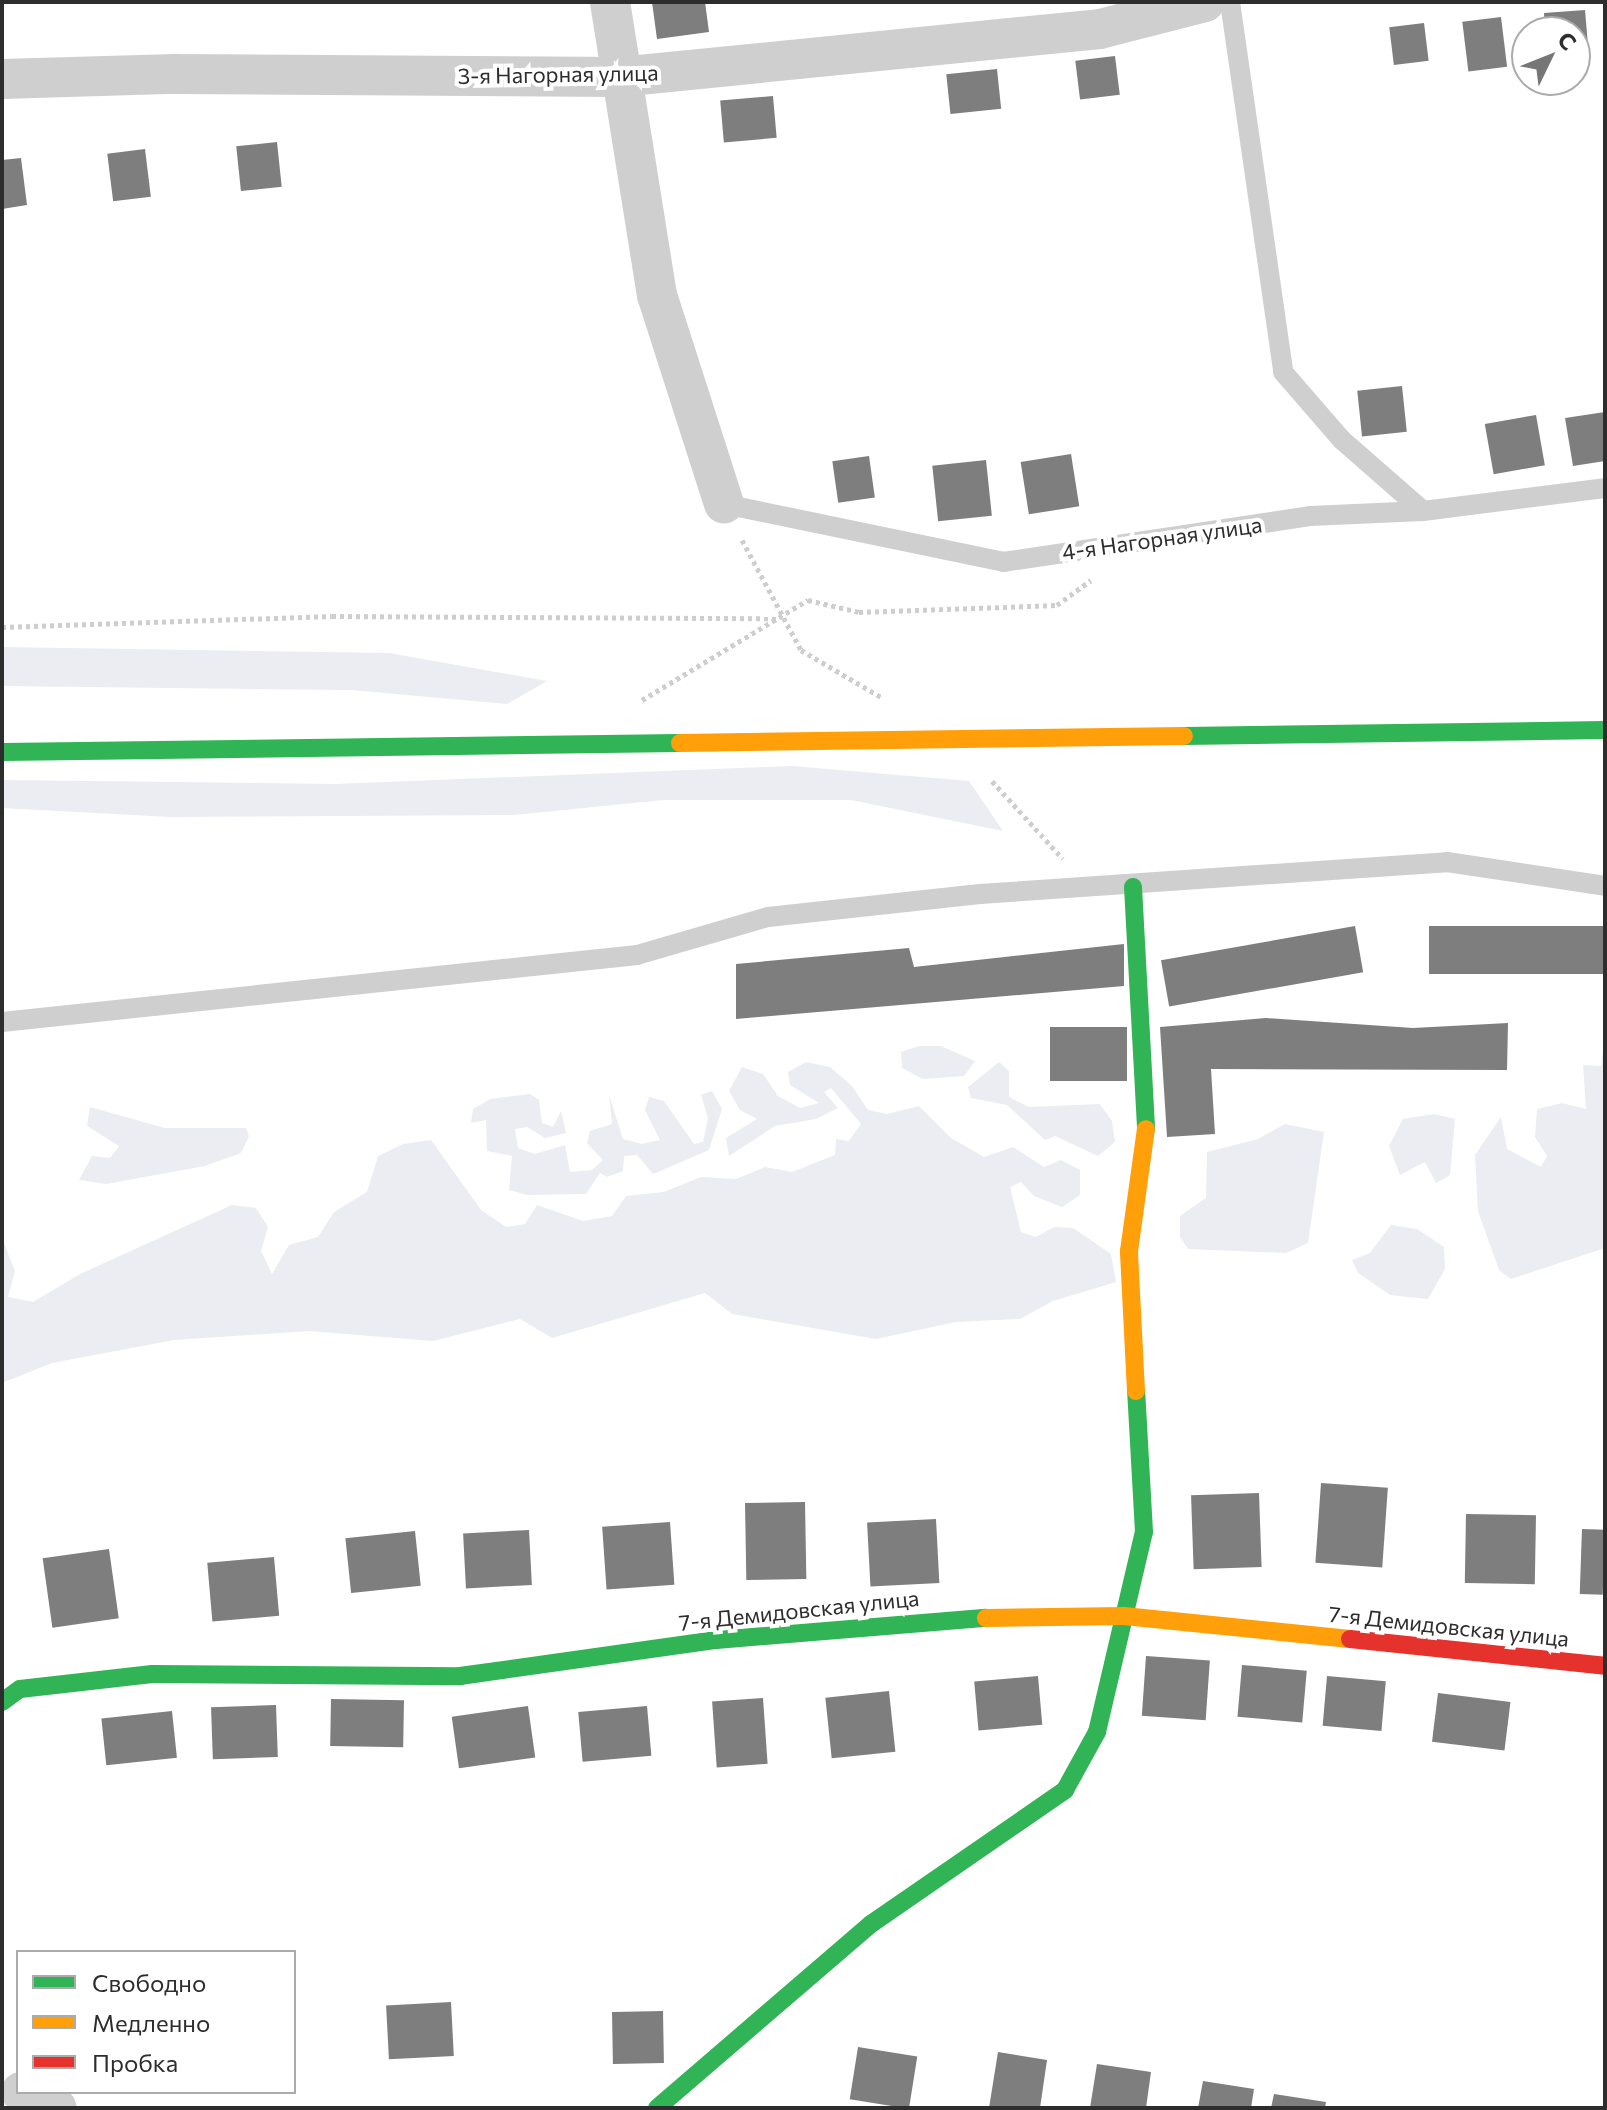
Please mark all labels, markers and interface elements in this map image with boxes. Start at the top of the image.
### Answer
north arrow [1511,16,1591,96]
text: С [1552,26,1582,55]
street label: 3-я Нагорная улица [457,59,659,89]
street label: 4-я Нагорная улица [1060,511,1264,565]
street label: 7-я Демидовская улица [678,1584,920,1636]
street label: 7-я Демидовская улица [1328,1600,1570,1652]
legend [16,1950,296,2094]
text: Свободно [92,1968,206,1997]
text: Медленно [92,2008,210,2037]
text: Пробка [92,2048,178,2077]

